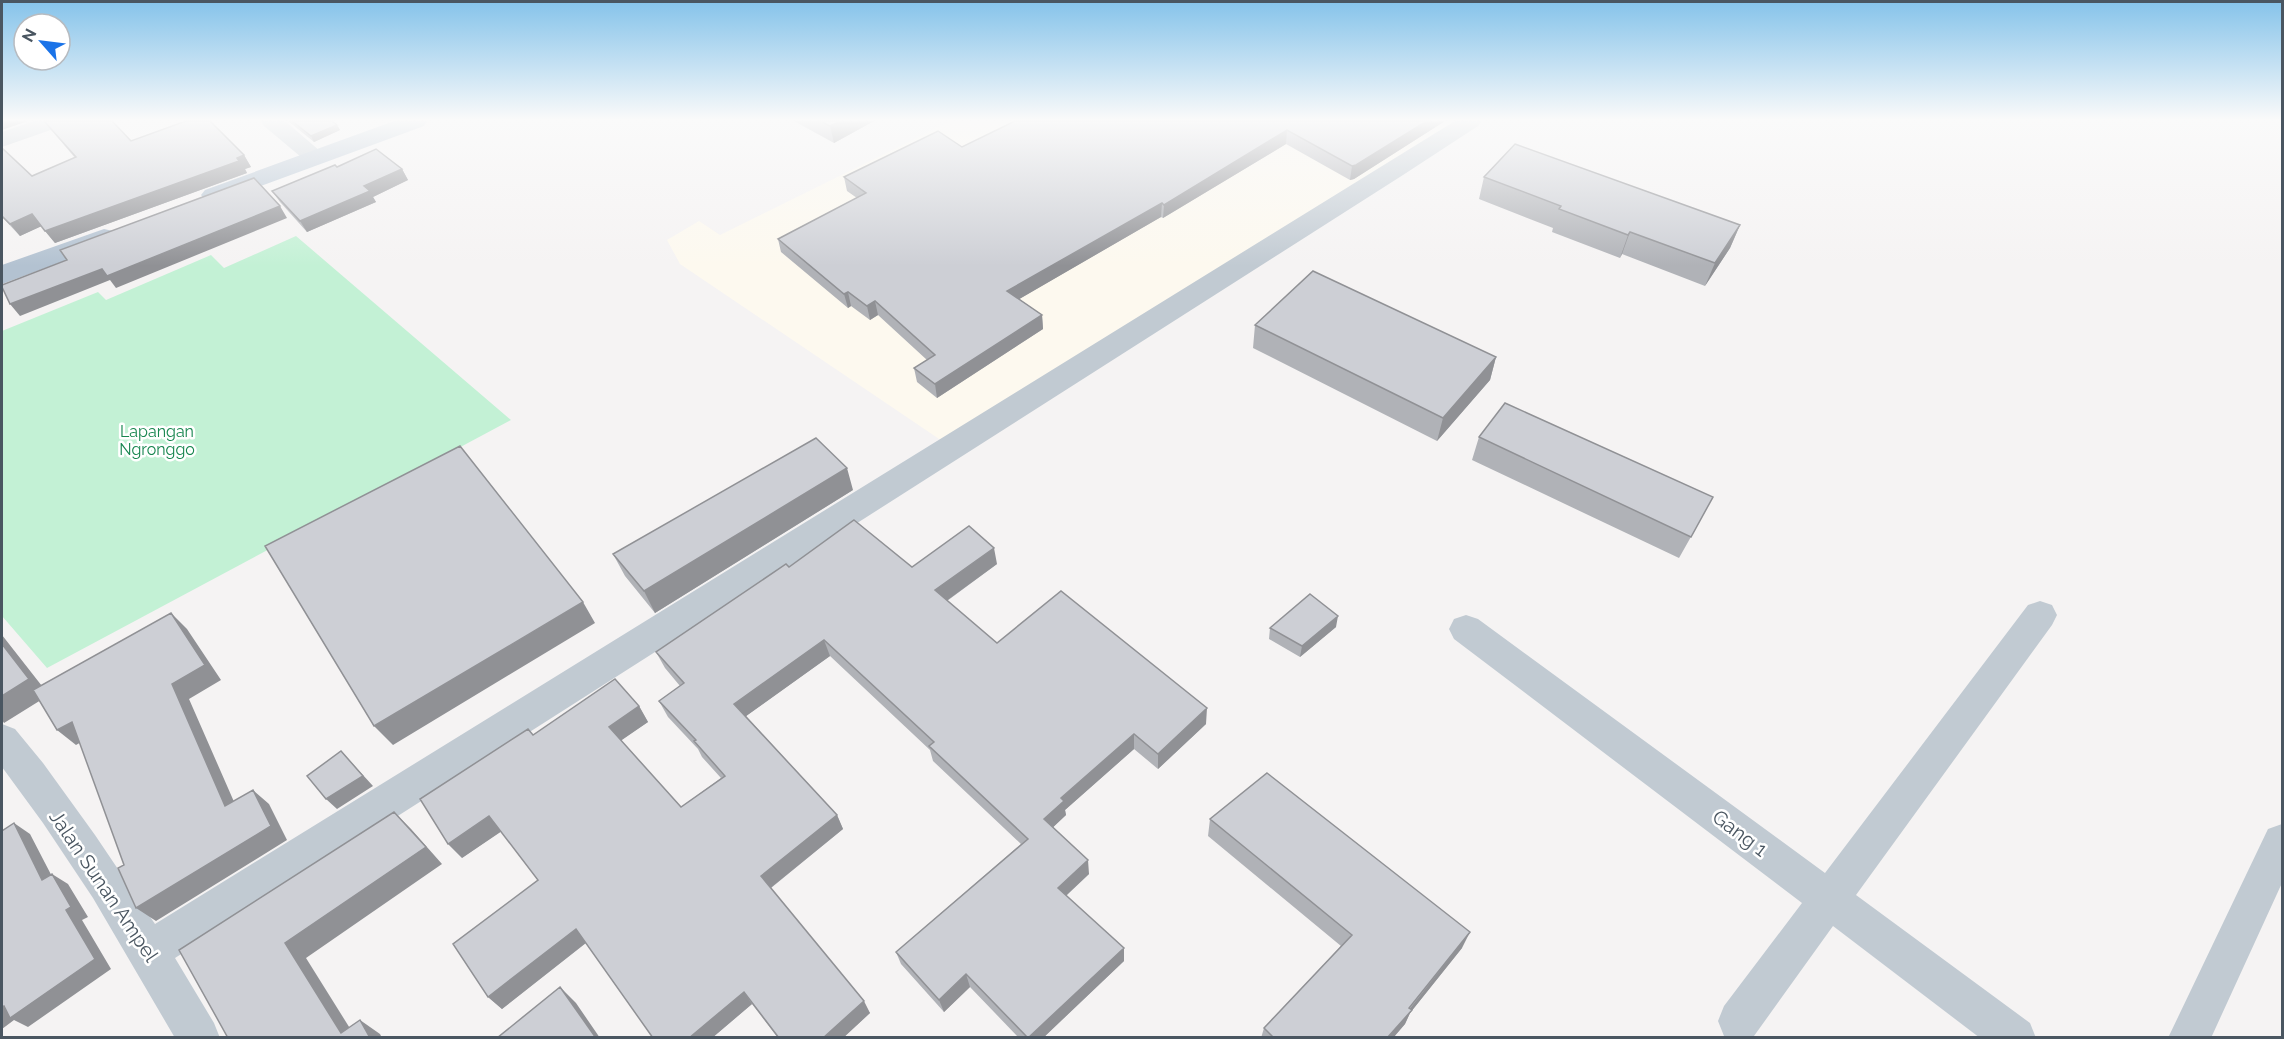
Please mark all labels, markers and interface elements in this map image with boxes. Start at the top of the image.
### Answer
north arrow [12,12,72,72]
text: N [18,25,40,45]
park label: Lapangan Ngronggo [119,422,195,459]
street label: Gang 1 [1708,804,1773,862]
street label: Jalan Sunan Ampel [44,806,164,967]

